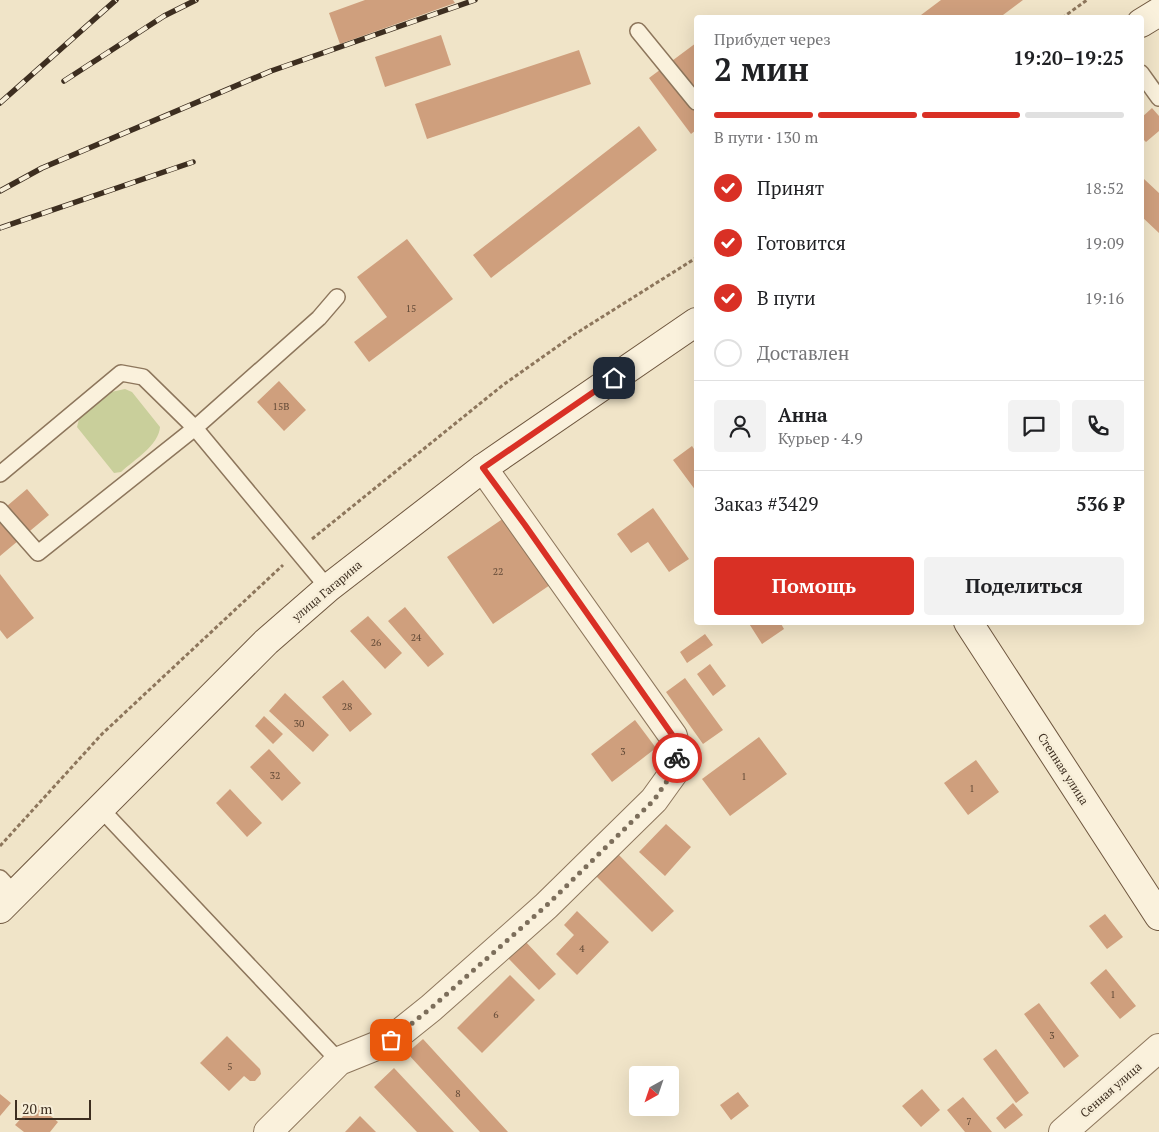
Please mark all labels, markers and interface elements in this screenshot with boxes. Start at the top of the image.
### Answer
text: Прибудет через [714,28,831,50]
text: 19:20–19:25 [1013,45,1124,70]
text: 2 мин [714,48,809,90]
text: В пути · 130 m [714,126,818,148]
icon: check [714,174,742,202]
text: Принят [757,175,824,200]
text: 18:52 [1085,177,1124,199]
icon: check [714,229,742,257]
text: Готовится [757,230,846,255]
text: 19:09 [1085,232,1124,254]
icon: check [714,284,742,312]
text: В пути [757,285,816,310]
text: 19:16 [1085,287,1124,309]
house number: 15 [406,302,416,315]
text: Доставлен [757,340,849,365]
pin [593,357,635,399]
icon: home [600,364,628,392]
house number: 15В [273,400,289,413]
button: person [714,400,766,452]
button: chat [1008,400,1060,452]
button: phone [1072,400,1124,452]
text: Анна [778,402,828,427]
text: Курьер · 4.9 [778,427,863,449]
text: Заказ #3429 [714,491,818,516]
text: 536 ₽ [1076,491,1124,516]
street label: улица Гагарина [288,557,365,625]
button: Помощь [714,557,914,615]
button: Поделиться [924,557,1124,615]
house number: 22 [493,565,503,578]
house number: 24 [411,631,422,644]
house number: 26 [371,636,382,649]
house number: 28 [342,700,352,713]
house number: 30 [294,717,304,730]
street label: Степная улица [1035,730,1092,807]
courier [652,733,702,783]
icon: bike [663,744,691,772]
house number: 3 [620,745,626,758]
house number: 32 [270,769,280,782]
house number: 1 [741,770,747,783]
house number: 1 [969,782,975,795]
house number: 4 [579,942,585,955]
house number: 1 [1110,988,1116,1001]
house number: 6 [493,1008,499,1021]
pin [370,1019,412,1061]
icon: bag [377,1026,405,1054]
house number: 3 [1049,1029,1055,1042]
street label: Сенная улица [1077,1059,1144,1120]
house number: 5 [227,1060,233,1073]
north arrow [629,1066,679,1116]
map controls [629,1066,679,1116]
house number: 8 [455,1087,461,1100]
scale bar [15,1097,91,1120]
text: 20 m [22,1099,52,1118]
house number: 7 [966,1115,972,1128]

